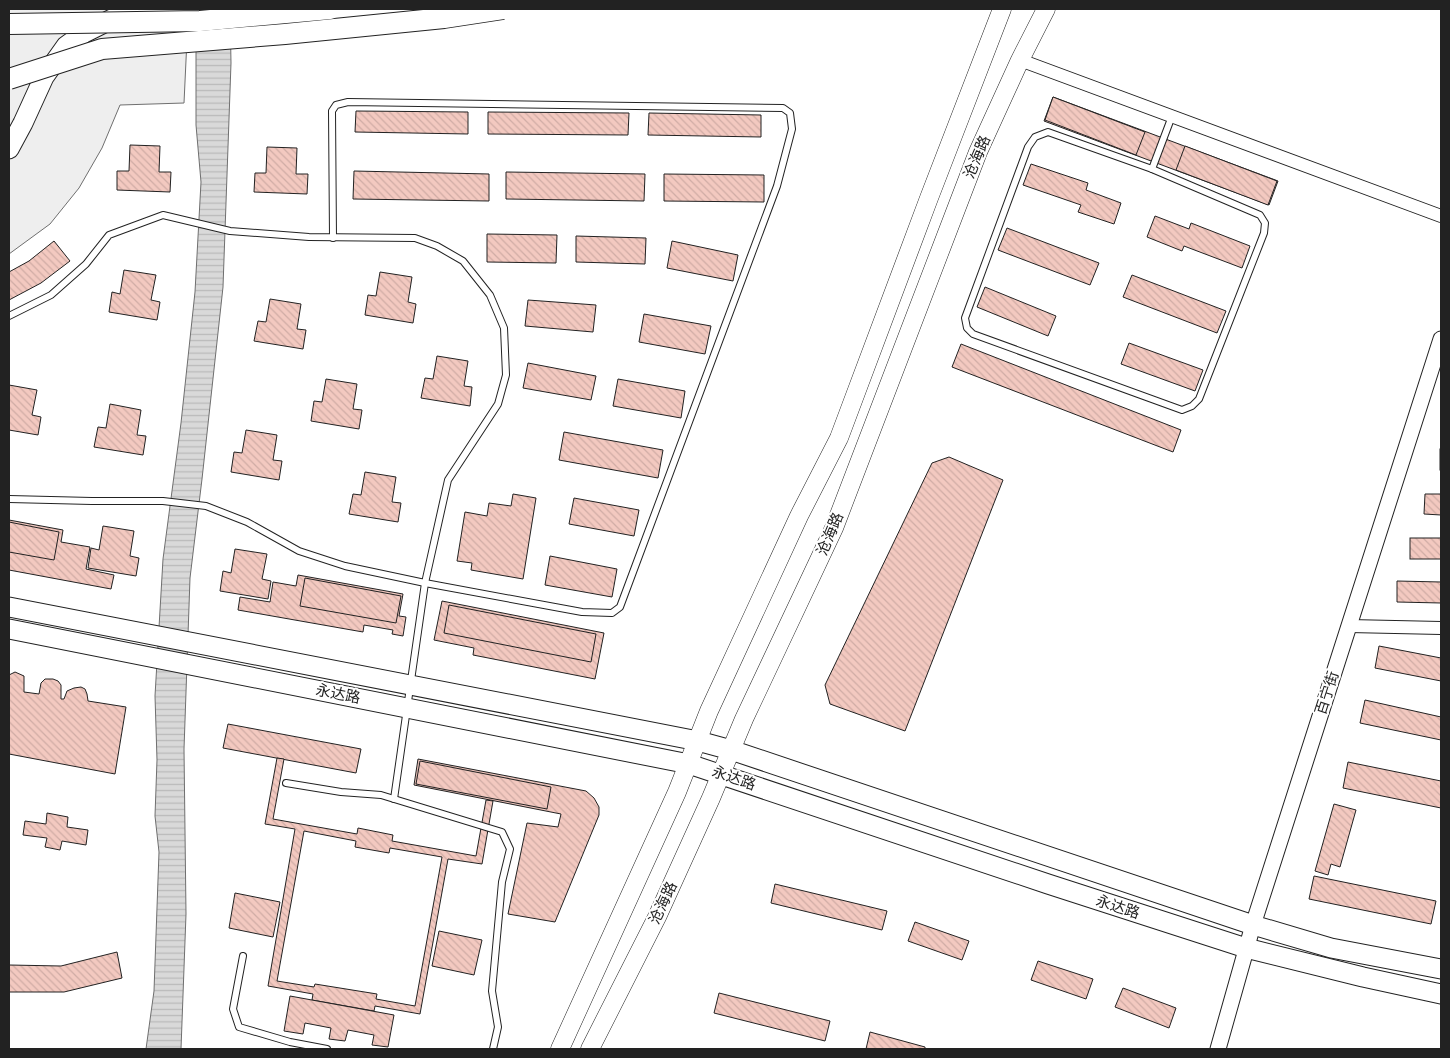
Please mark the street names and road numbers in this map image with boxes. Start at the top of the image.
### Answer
street label: 沧海路 [960,133,994,181]
street label: 沧海路 [813,510,847,558]
street label: 百宁街 [1311,669,1343,717]
street label: 永达路 [314,681,362,707]
street label: 永达路 [710,762,758,794]
street label: 沧海路 [645,879,681,927]
street label: 永达路 [1094,891,1142,923]

